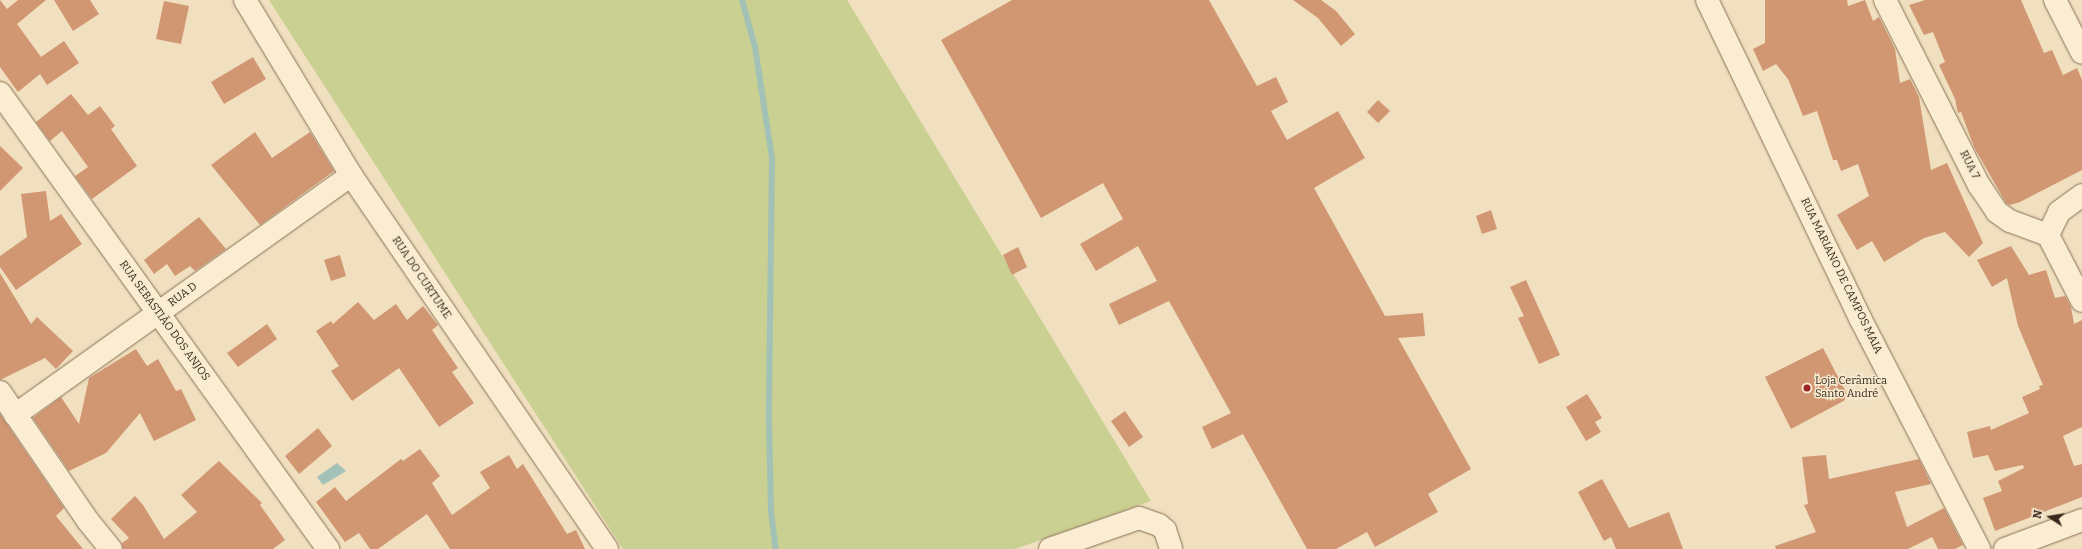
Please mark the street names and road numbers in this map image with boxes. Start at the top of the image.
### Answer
street label: RUA 7 [1956,149,1982,181]
street label: RUA MARIANO DE CAMPOS MAIA [1797,196,1885,356]
street label: RUA DO CURTUME [389,234,453,322]
street label: RUA SEBASTIÃO DOS ANJOS [116,258,212,384]
street label: RUA D [166,280,200,310]

